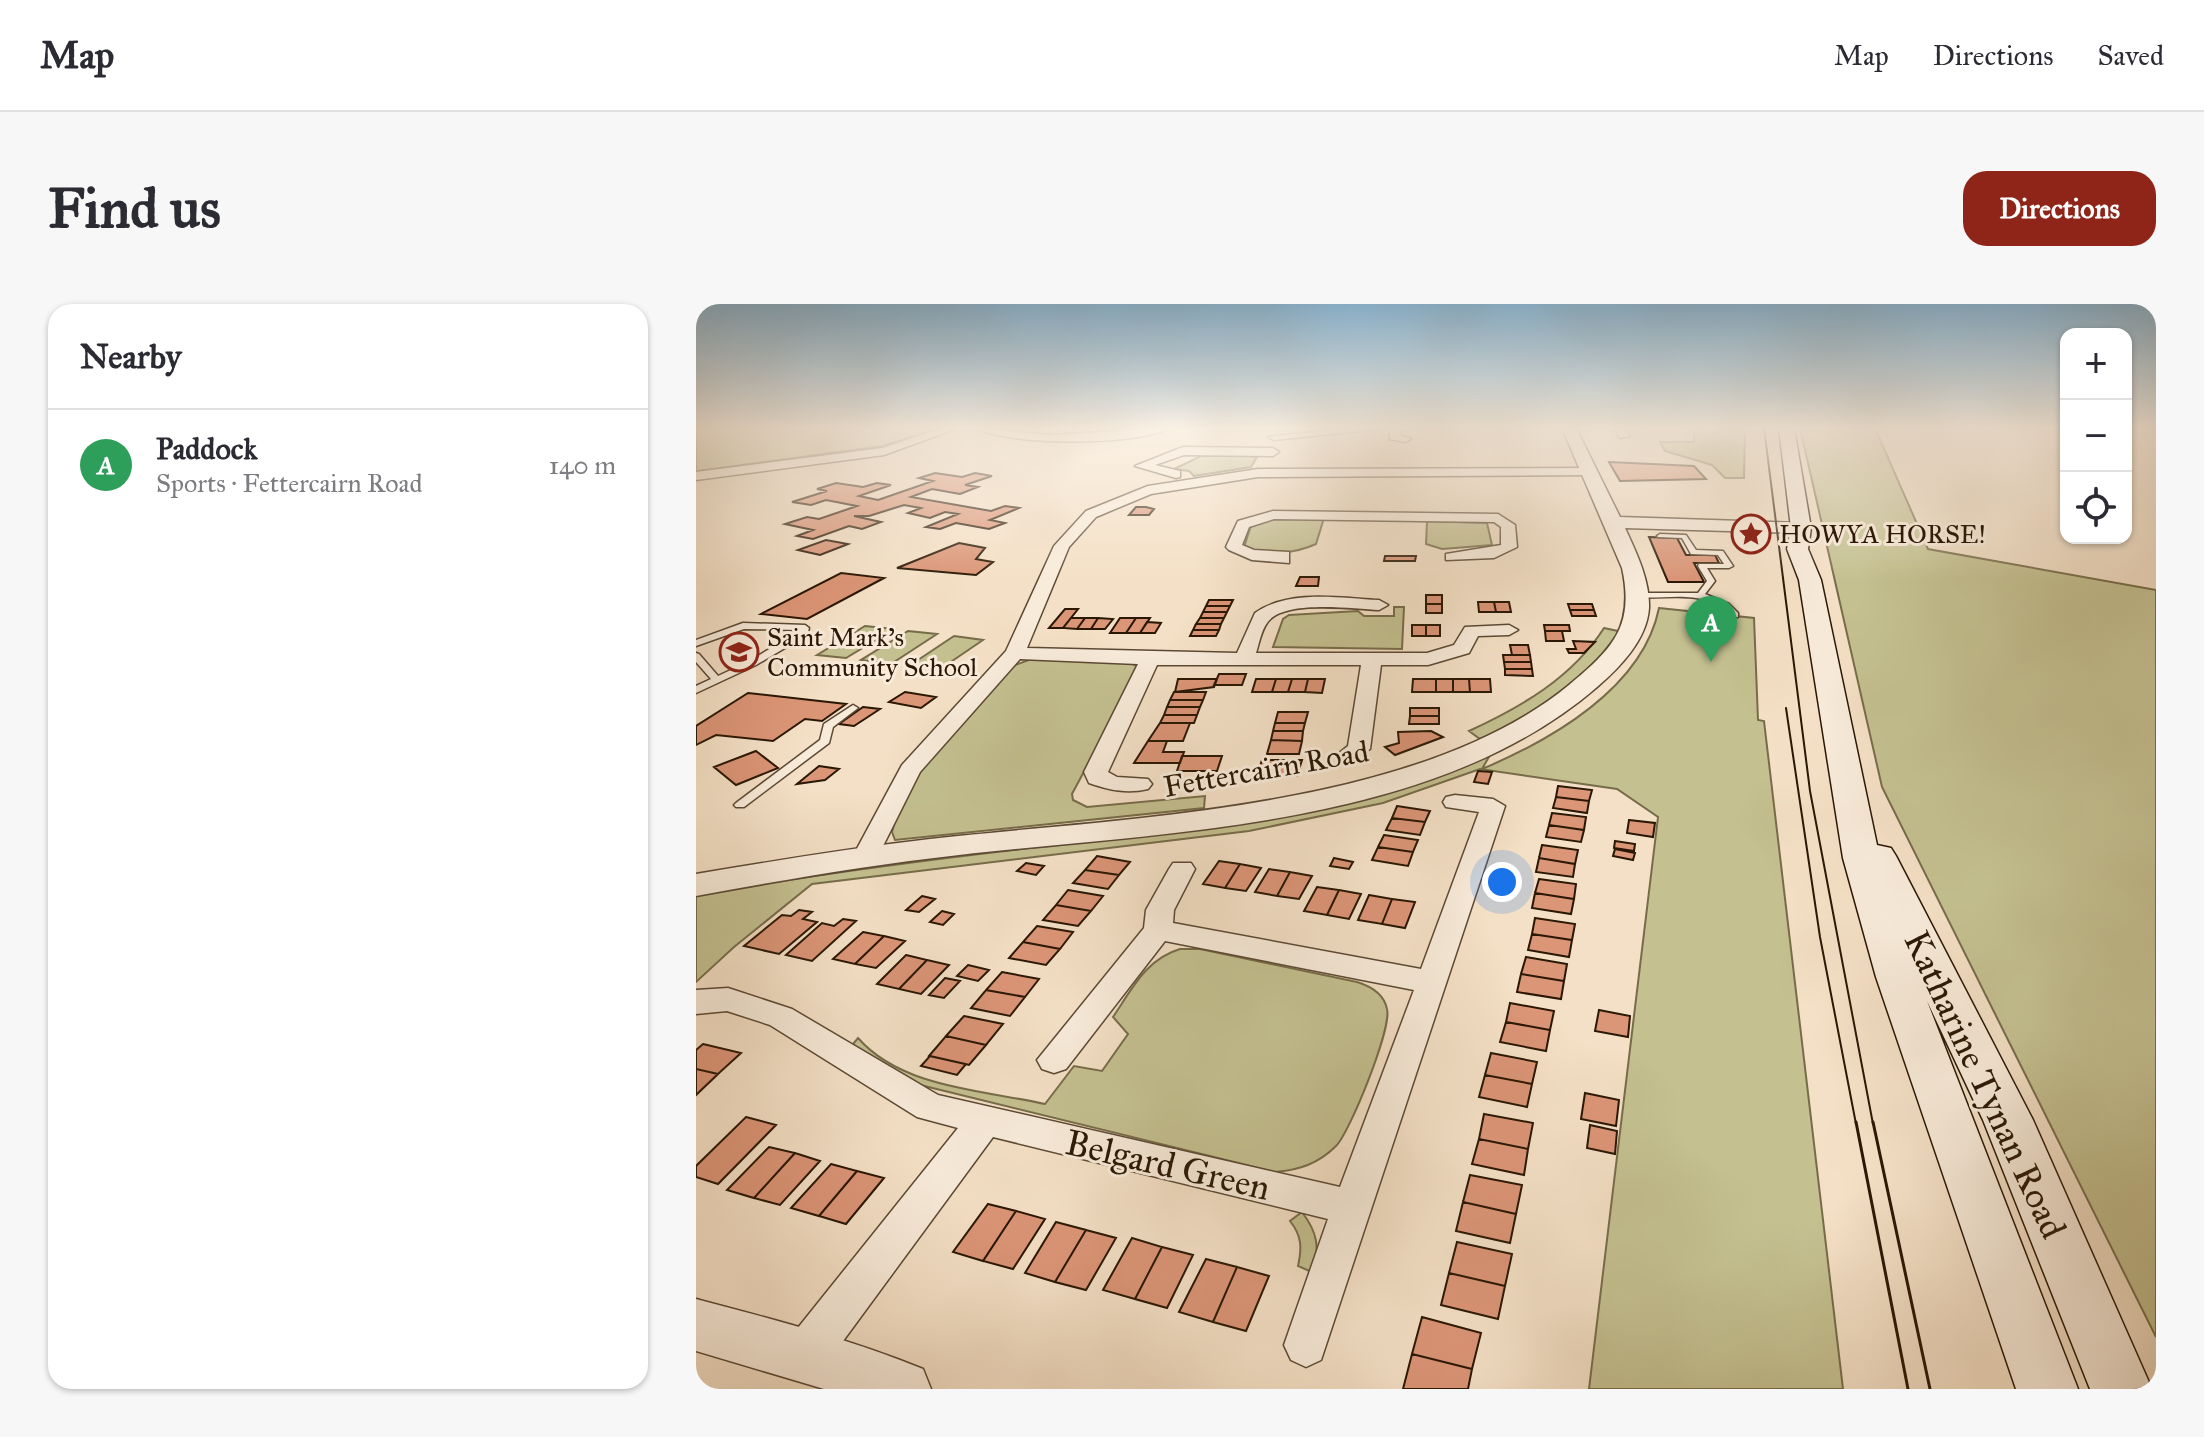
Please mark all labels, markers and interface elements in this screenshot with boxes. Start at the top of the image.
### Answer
text: Map [40,32,114,78]
text: Map [1834,38,1889,73]
text: Directions [1933,38,2054,73]
text: Saved [2098,38,2164,73]
button: Directions [1963,171,2156,246]
text: Find us [48,174,221,242]
map controls [2060,328,2132,544]
button: + [2060,328,2132,400]
text: Nearby [80,336,182,377]
button: − [2060,400,2132,472]
text: Paddock [156,431,257,467]
text: A [97,449,115,481]
text: 140 m [549,449,616,481]
text: Sports · Fettercairn Road [156,467,423,499]
button: locate [2060,472,2132,544]
place icon: HOWYA HORSE! [1730,513,1772,555]
place label: HOWYA HORSE! [1779,518,1986,550]
pin: A [1685,596,1737,662]
place label: Saint Mark's Community School [767,621,977,683]
school or university icon: Saint Mark's Community School [718,631,760,673]
street label: Fettercairn Road [1161,733,1371,805]
your location [1482,862,1522,902]
street label: Katharine Tynan Road [1894,924,2076,1245]
street label: Belgard Green [1061,1120,1274,1210]

